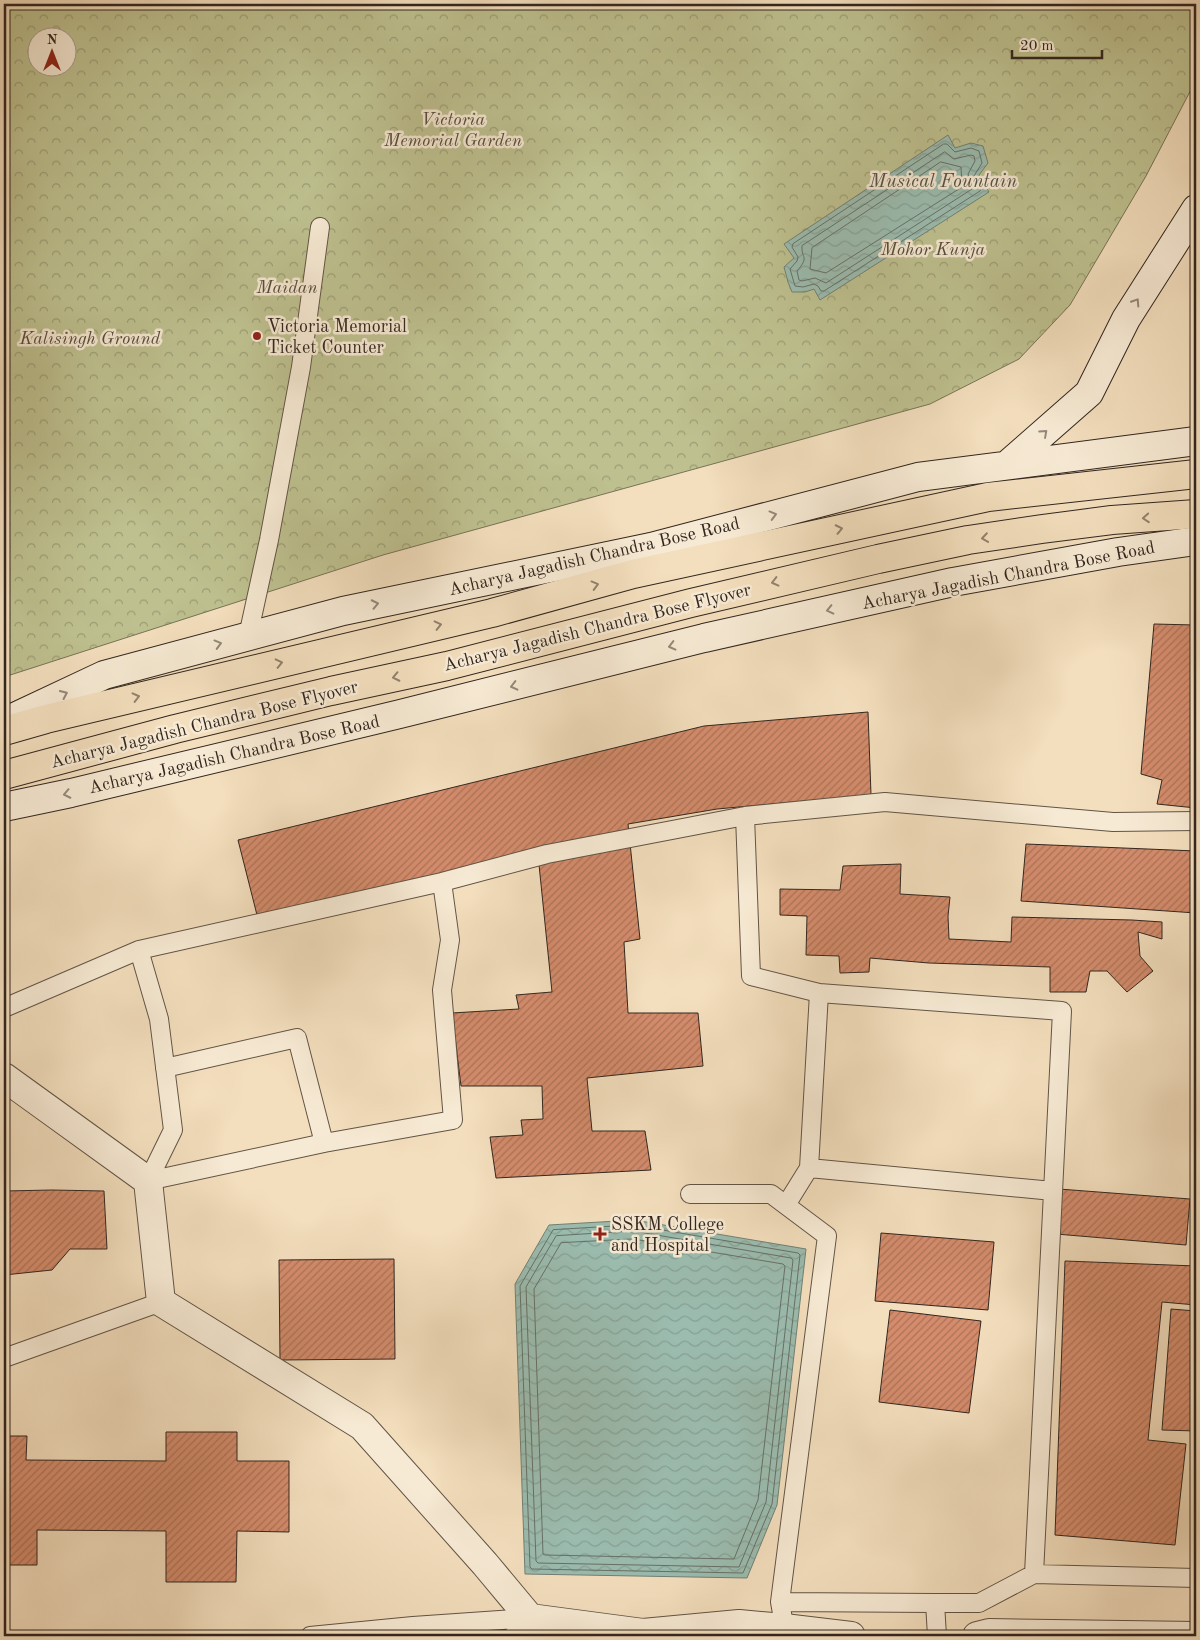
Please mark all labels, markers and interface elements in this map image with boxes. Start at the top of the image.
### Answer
north arrow [28,28,78,78]
scale bar [1012,28,1102,60]
text: N [47,33,58,47]
text: 20 m [1020,39,1054,54]
park label: Victoria Memorial Garden [383,111,522,150]
water label: Musical Fountain [868,173,1017,192]
park label: Mohor Kunja [880,241,986,259]
park label: Maidan [255,279,318,297]
one-way arrow [1130,299,1140,308]
place label: Victoria Memorial Ticket Counter [267,318,407,357]
park label: Kalisingh Ground [19,330,161,348]
marker: Victoria Memorial Ticket Counter [251,330,263,342]
one-way arrow [1038,430,1047,439]
one-way arrow [769,510,777,521]
one-way arrow [1142,512,1150,523]
street label: Acharya Jagadish Chandra Bose Road [447,515,742,599]
one-way arrow [834,524,843,535]
one-way arrow [981,532,989,542]
street label: Acharya Jagadish Chandra Bose Road [860,539,1156,613]
one-way arrow [770,576,779,587]
one-way arrow [590,580,598,590]
street label: Acharya Jagadish Chandra Bose Flyover [441,581,754,675]
one-way arrow [371,599,380,610]
one-way arrow [826,604,835,615]
one-way arrow [433,620,442,631]
one-way arrow [214,640,222,650]
one-way arrow [668,640,677,651]
one-way arrow [275,658,284,669]
one-way arrow [392,671,401,682]
street label: Acharya Jagadish Chandra Bose Flyover [48,678,361,772]
one-way arrow [511,680,519,690]
one-way arrow [59,689,68,700]
one-way arrow [131,692,140,703]
street label: Acharya Jagadish Chandra Bose Road [87,713,382,797]
one-way arrow [63,788,72,799]
place label: SSKM College and Hospital [611,1216,724,1255]
marker: SSKM College and Hospital [593,1227,607,1241]

